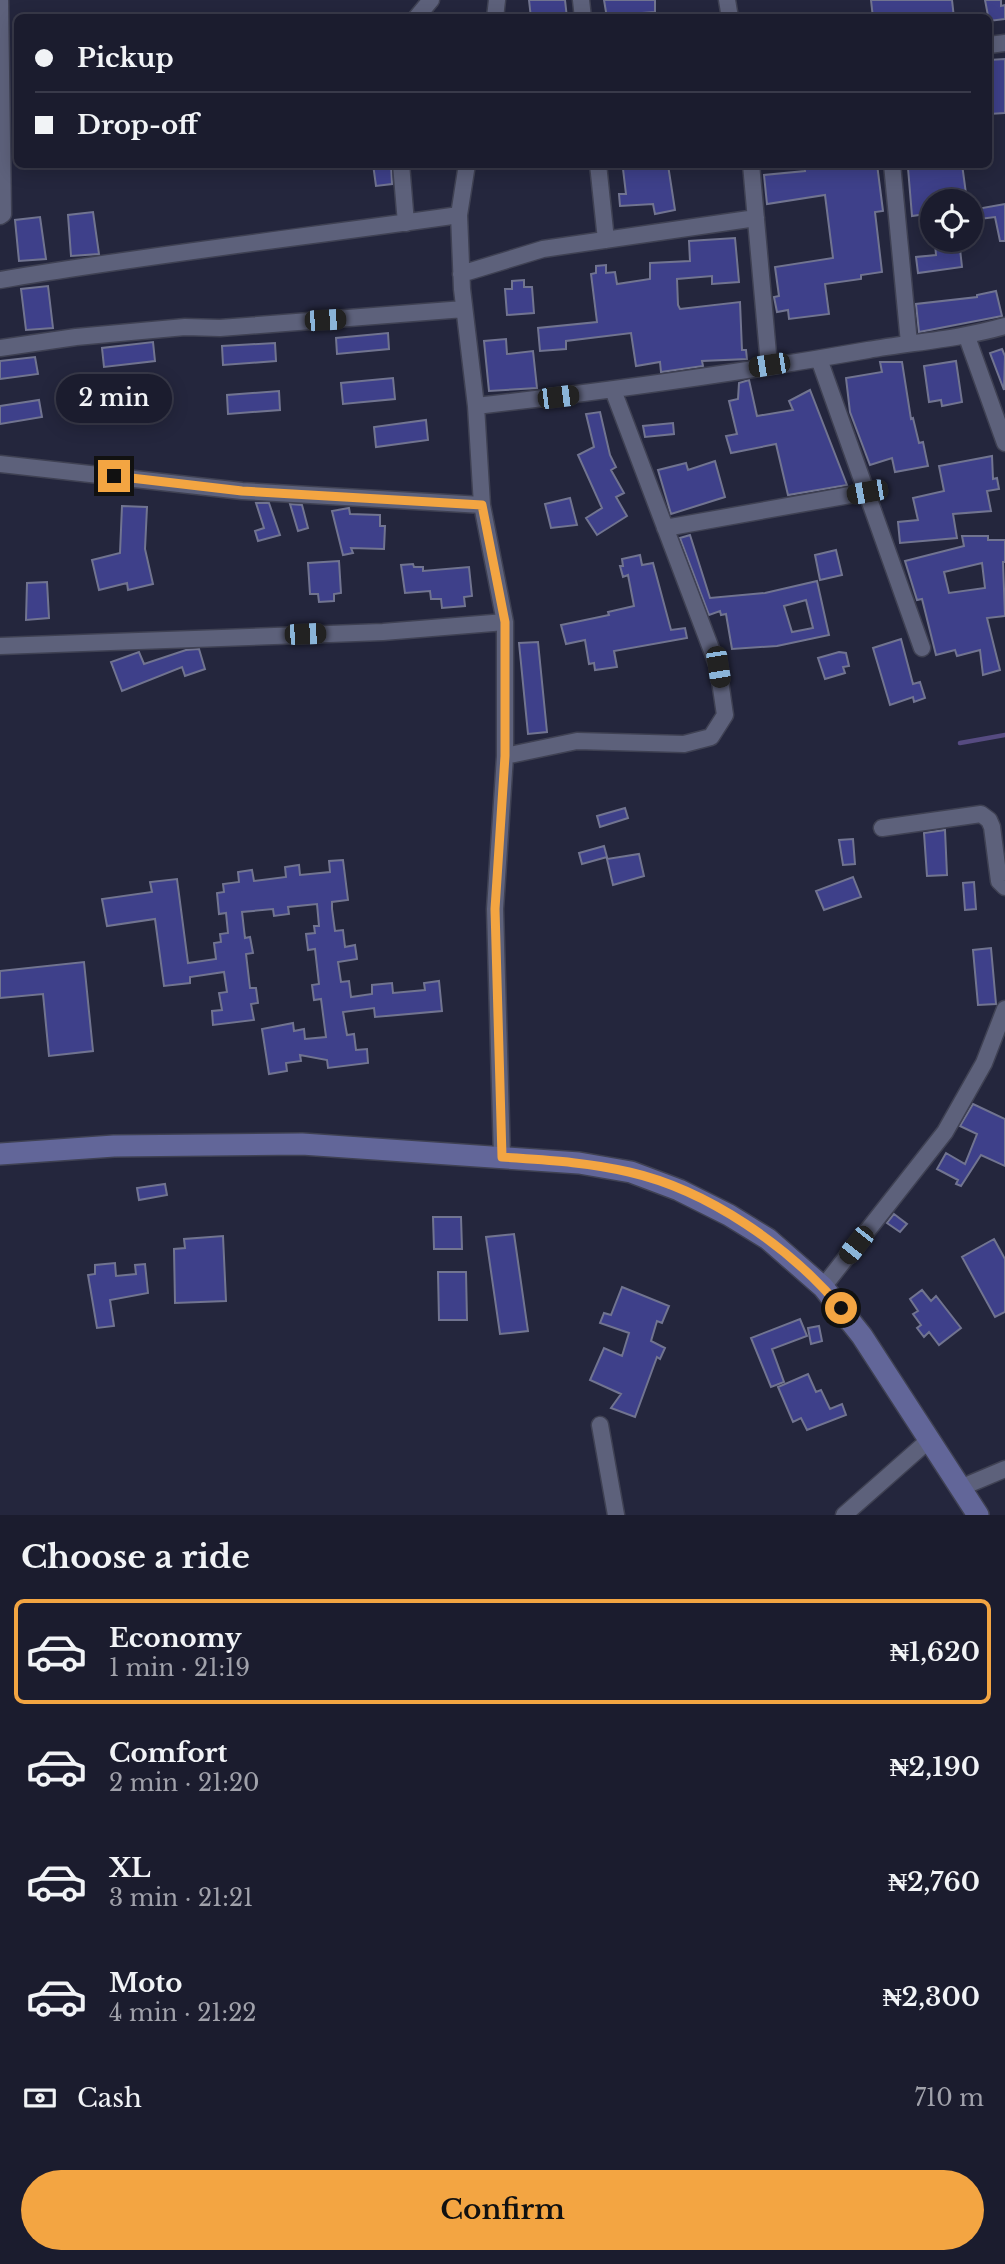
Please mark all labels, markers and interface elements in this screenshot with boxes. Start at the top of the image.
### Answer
text: Pickup [77,42,174,74]
text: Drop-off [77,109,198,141]
map controls [920,189,983,252]
button: locate [920,189,983,252]
car [304,308,347,332]
car [747,351,792,379]
callout: 2 min [56,374,172,424]
text: 2 min [79,384,149,412]
car [536,384,581,410]
route end [98,460,130,492]
car [845,478,890,506]
car [284,623,327,645]
car [705,645,732,689]
car [835,1222,878,1268]
route start [825,1292,857,1324]
text: Choose a ride [21,1537,250,1577]
icon: car [25,1620,88,1683]
text: Economy [109,1622,242,1654]
text: ₦1,620 [890,1636,980,1668]
text: 1 min · 21:19 [109,1654,250,1682]
icon: car [25,1735,88,1798]
text: Comfort [109,1737,227,1769]
text: ₦2,190 [890,1751,980,1783]
text: 2 min · 21:20 [109,1769,259,1797]
icon: car [25,1850,88,1913]
text: XL [109,1852,151,1884]
text: ₦2,760 [888,1866,980,1898]
text: 3 min · 21:21 [109,1884,253,1912]
icon: car [25,1965,88,2028]
text: Moto [109,1967,182,1999]
text: ₦2,300 [883,1981,980,2013]
text: 4 min · 21:22 [109,1999,257,2027]
icon: cash [21,2079,59,2117]
text: Cash [77,2082,142,2114]
text: 710 m [914,2084,984,2112]
button: Confirm [21,2170,984,2250]

